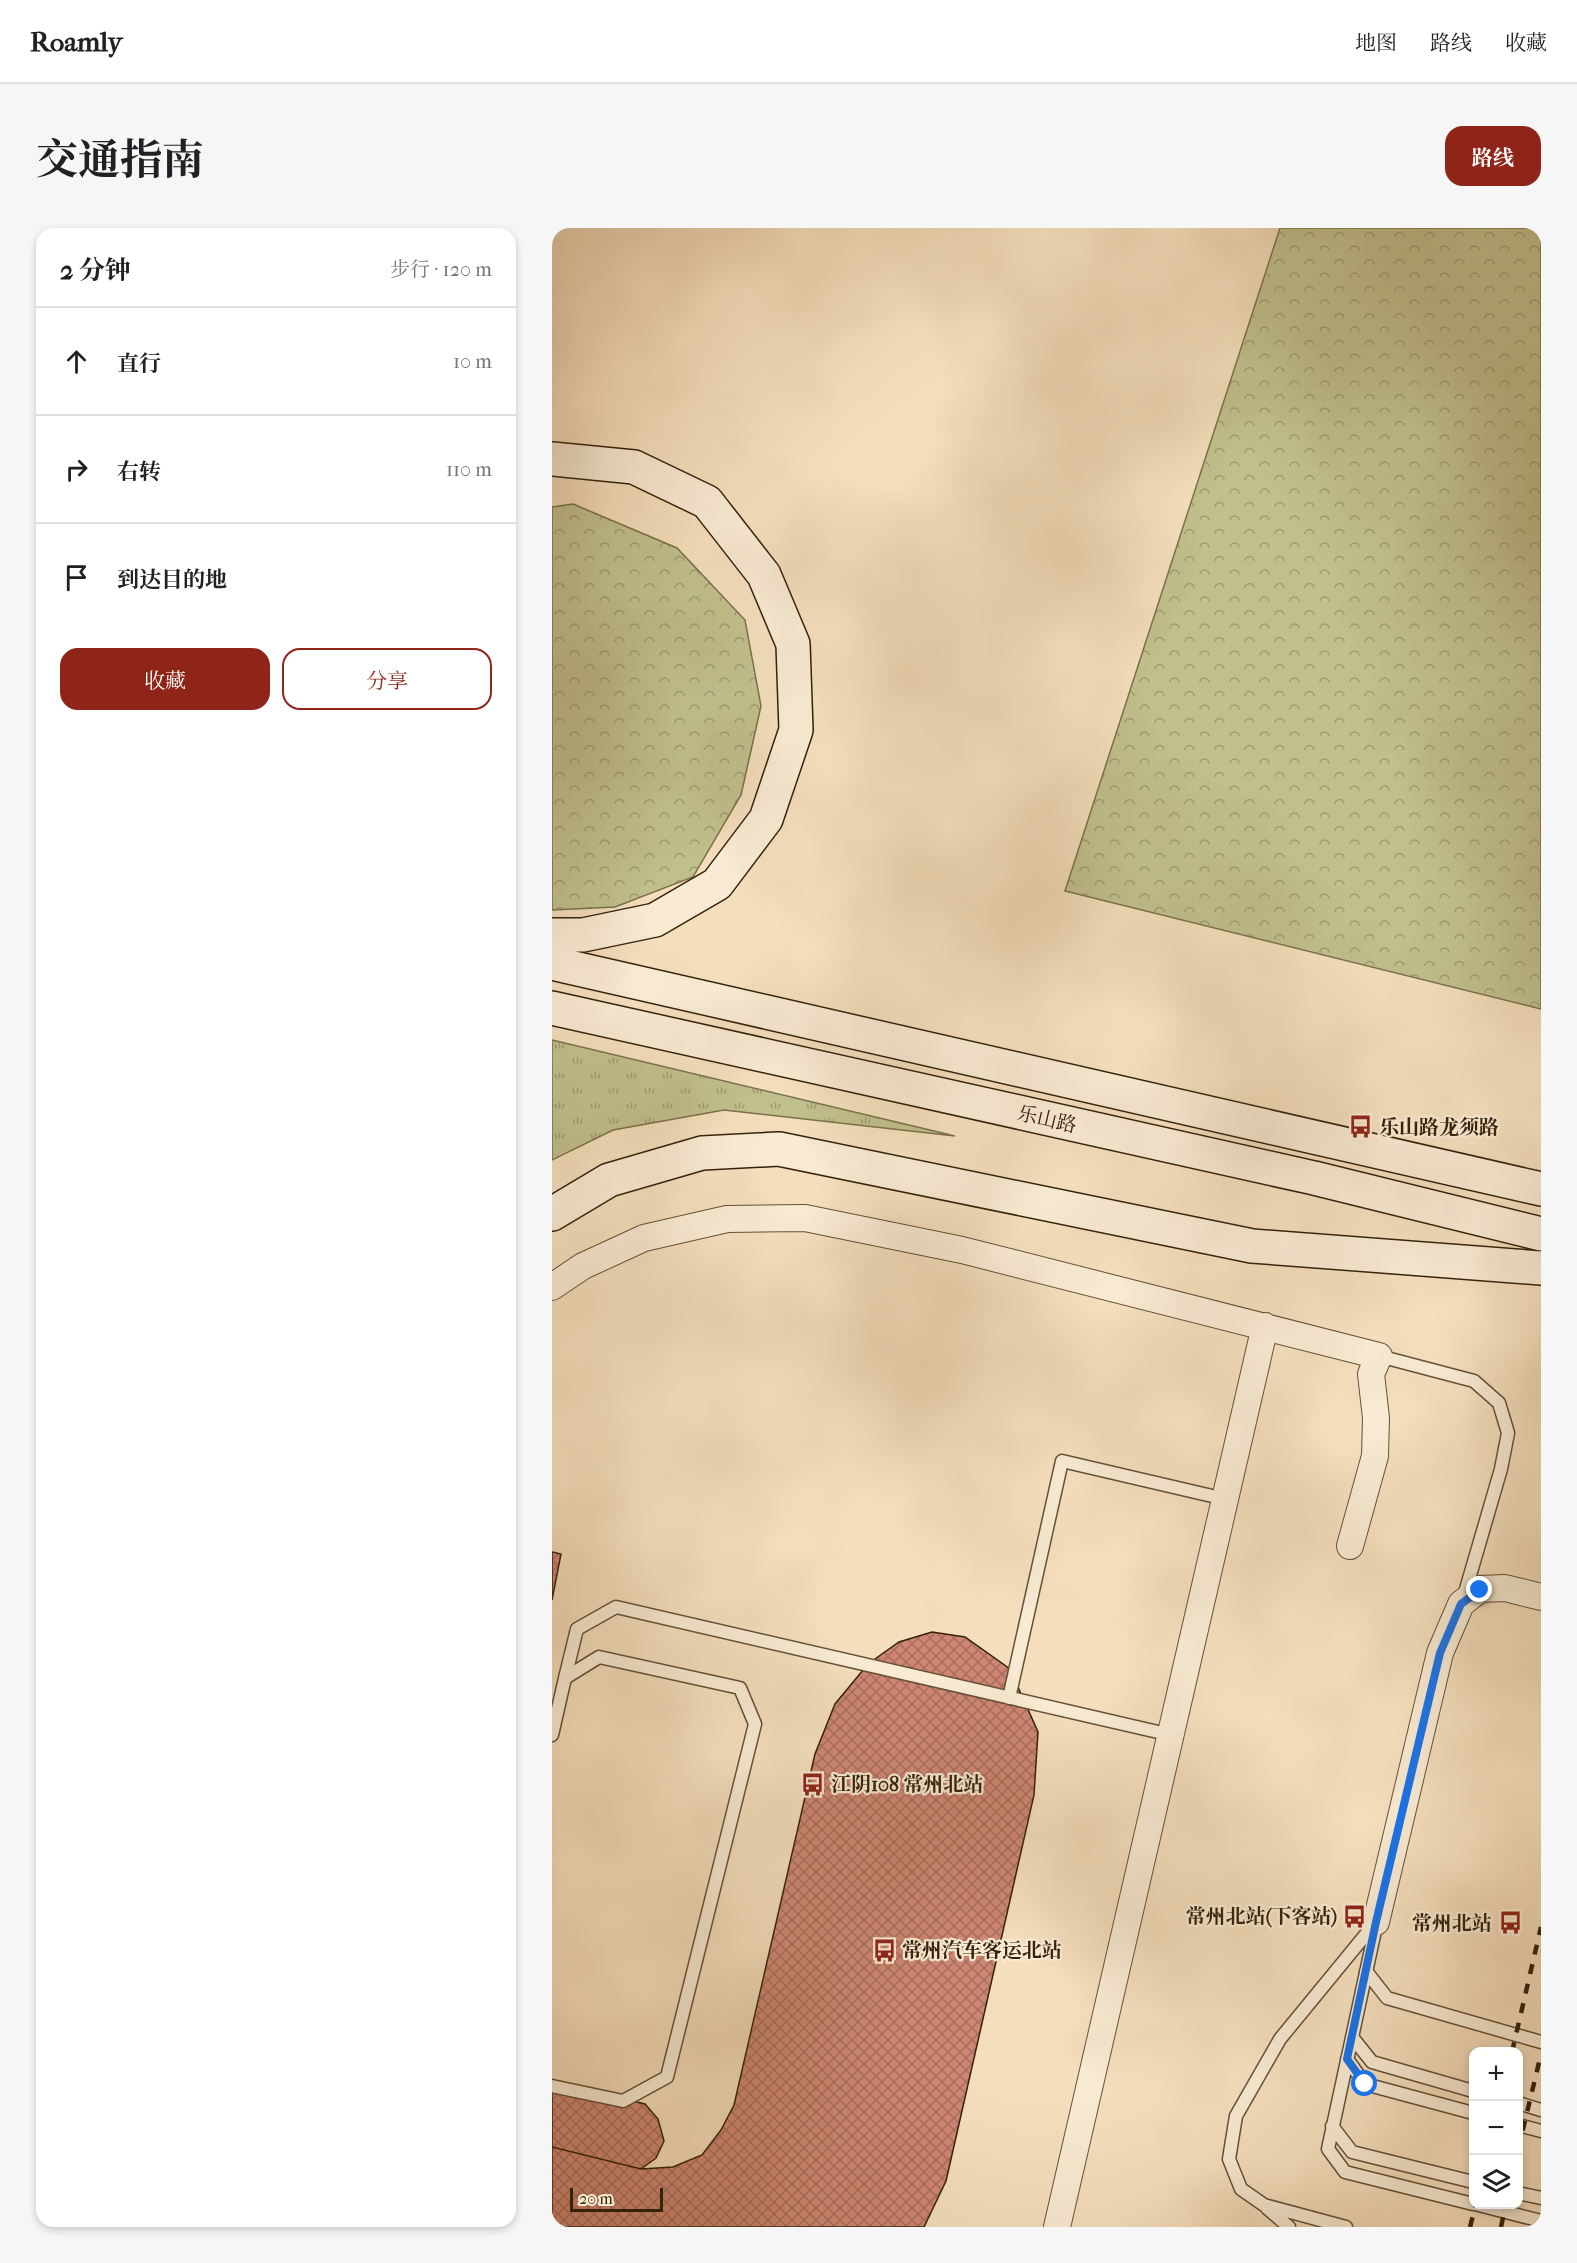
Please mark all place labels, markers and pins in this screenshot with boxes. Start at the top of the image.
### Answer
bus stop icon: 乐山路龙须路 [1348,1114,1374,1140]
place label: 乐山路龙须路 [1379,1116,1499,1139]
bus stop icon: 江阴108 常州北站 [800,1771,826,1797]
place label: 江阴108 常州北站 [831,1773,983,1796]
bus stop icon: 常州北站(下客站) [1342,1903,1368,1929]
place label: 常州北站(下客站) [1186,1905,1337,1928]
bus stop icon: 常州北站 [1497,1910,1523,1936]
place label: 常州北站 [1412,1912,1492,1935]
bus stop icon: 常州汽车客运北站 [871,1937,897,1963]
place label: 常州汽车客运北站 [902,1939,1062,1962]

